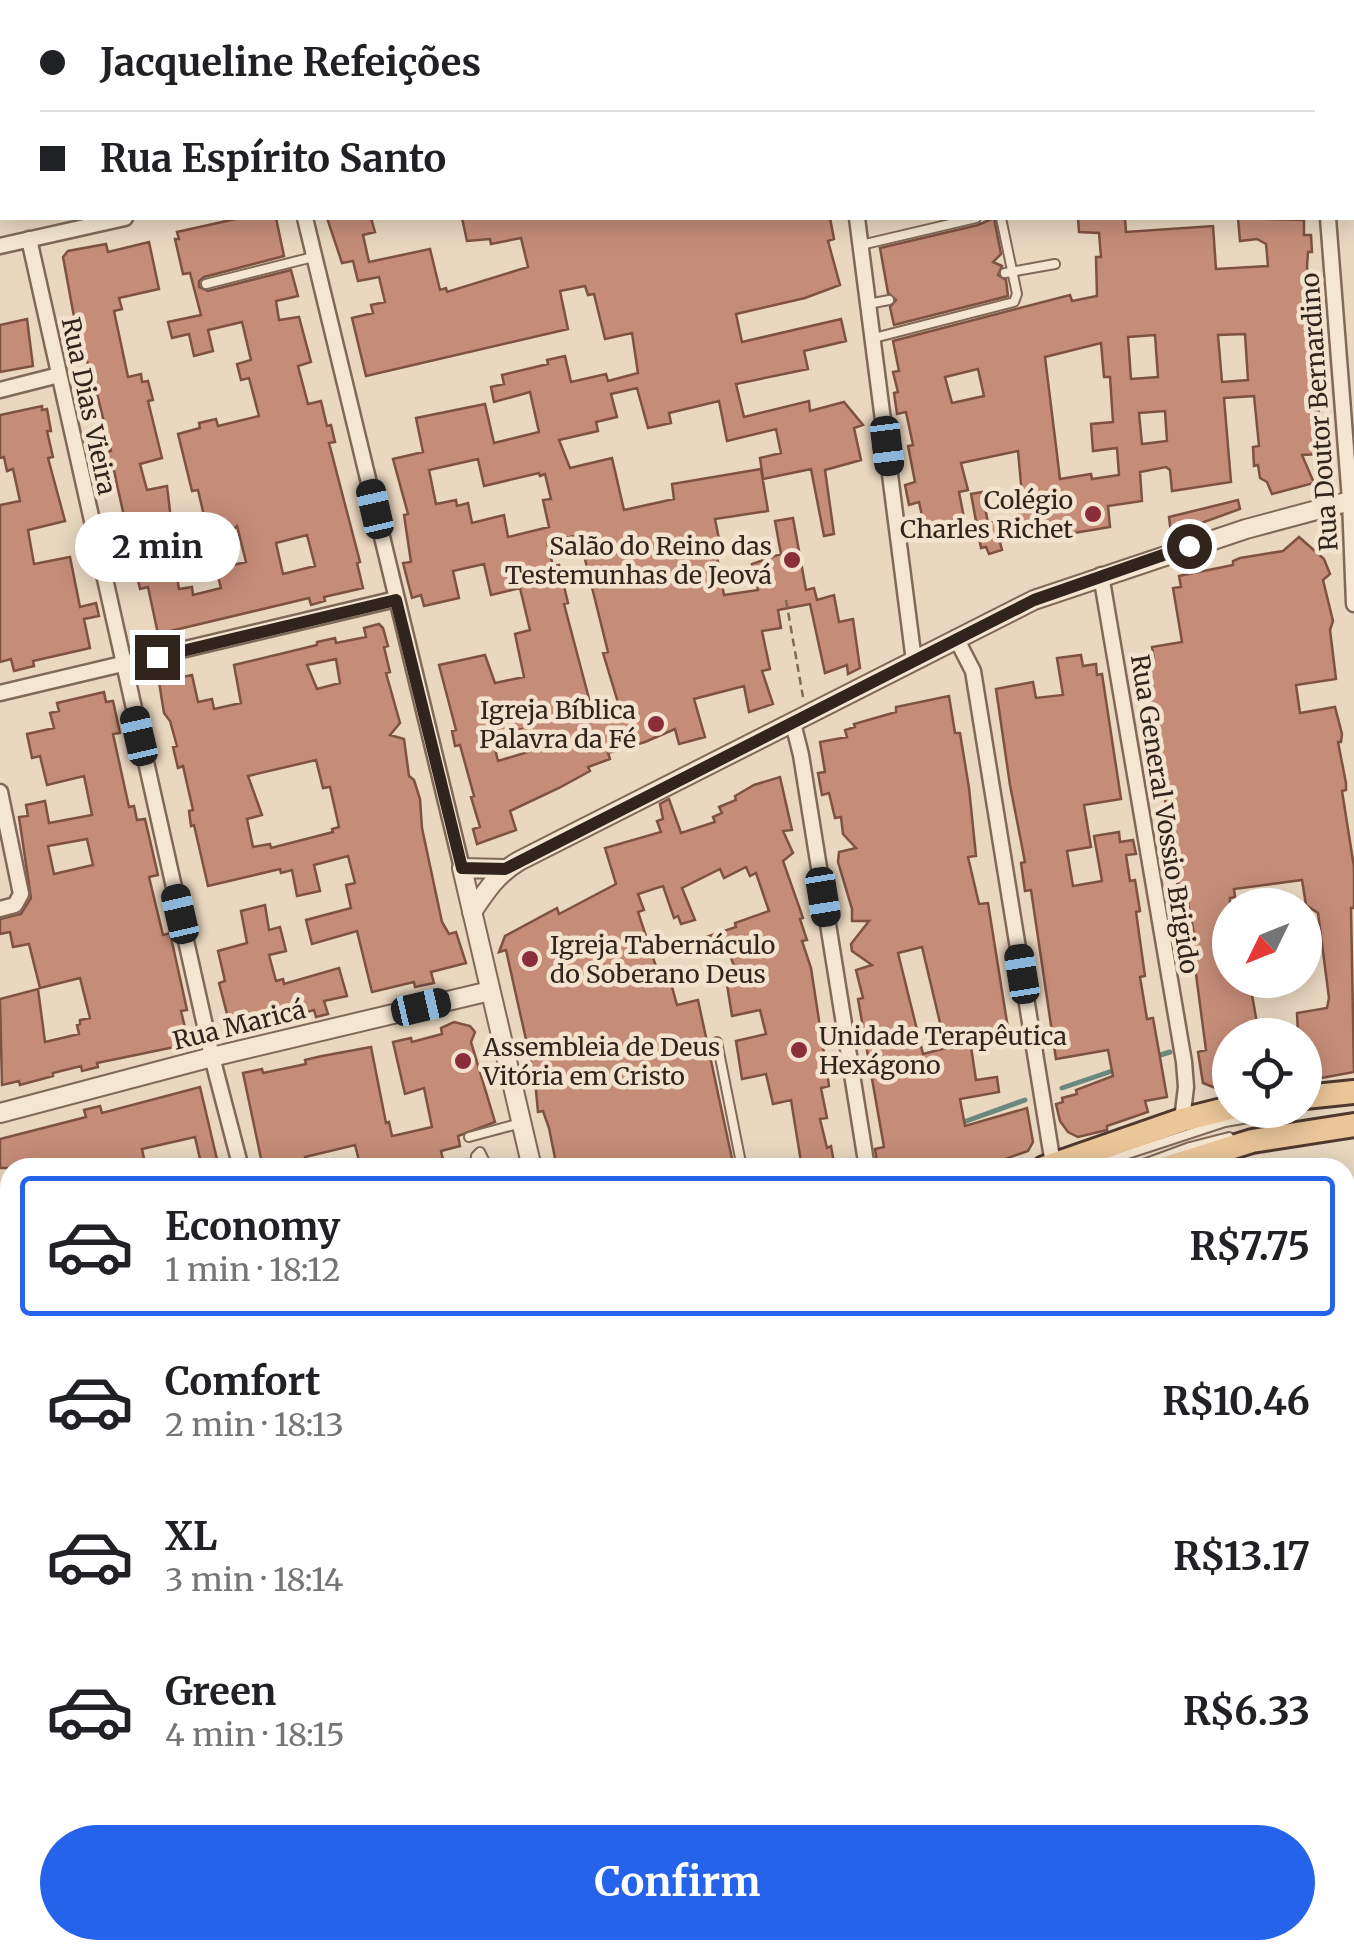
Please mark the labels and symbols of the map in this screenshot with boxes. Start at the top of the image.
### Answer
street label: Rua Doutor Bernardino [1293,272,1345,552]
street label: Rua Dias Vieira [55,314,123,498]
car [868,414,906,478]
car [354,476,396,542]
place label: Colégio Charles Richet [900,484,1073,545]
marker: Colégio Charles Richet [1082,503,1104,525]
callout: 2 min [74,512,240,582]
route start [1167,524,1212,569]
place label: Salão do Reino das Testemunhas de Jeová [505,530,772,591]
marker: Salão do Reino das Testemunhas de Jeová [781,549,803,571]
route end [135,635,180,680]
street label: Rua General Vossio Brigido [1124,652,1206,976]
place label: Igreja Bíblica Palavra da Fé [479,694,636,755]
car [118,703,160,769]
marker: Igreja Bíblica Palavra da Fé [645,713,667,735]
car [803,865,843,929]
car [159,881,201,947]
north arrow [1212,888,1322,998]
place label: Igreja Tabernáculo do Soberano Deus [550,929,775,990]
car [1002,942,1042,1006]
marker: Igreja Tabernáculo do Soberano Deus [519,948,541,970]
car [388,986,454,1028]
street label: Rua Maricá [169,993,309,1057]
place label: Unidade Terapêutica Hexágono [819,1020,1067,1081]
place label: Assembleia de Deus Vitória em Cristo [482,1031,720,1092]
marker: Unidade Terapêutica Hexágono [788,1039,810,1061]
marker: Assembleia de Deus Vitória em Cristo [452,1050,474,1072]

